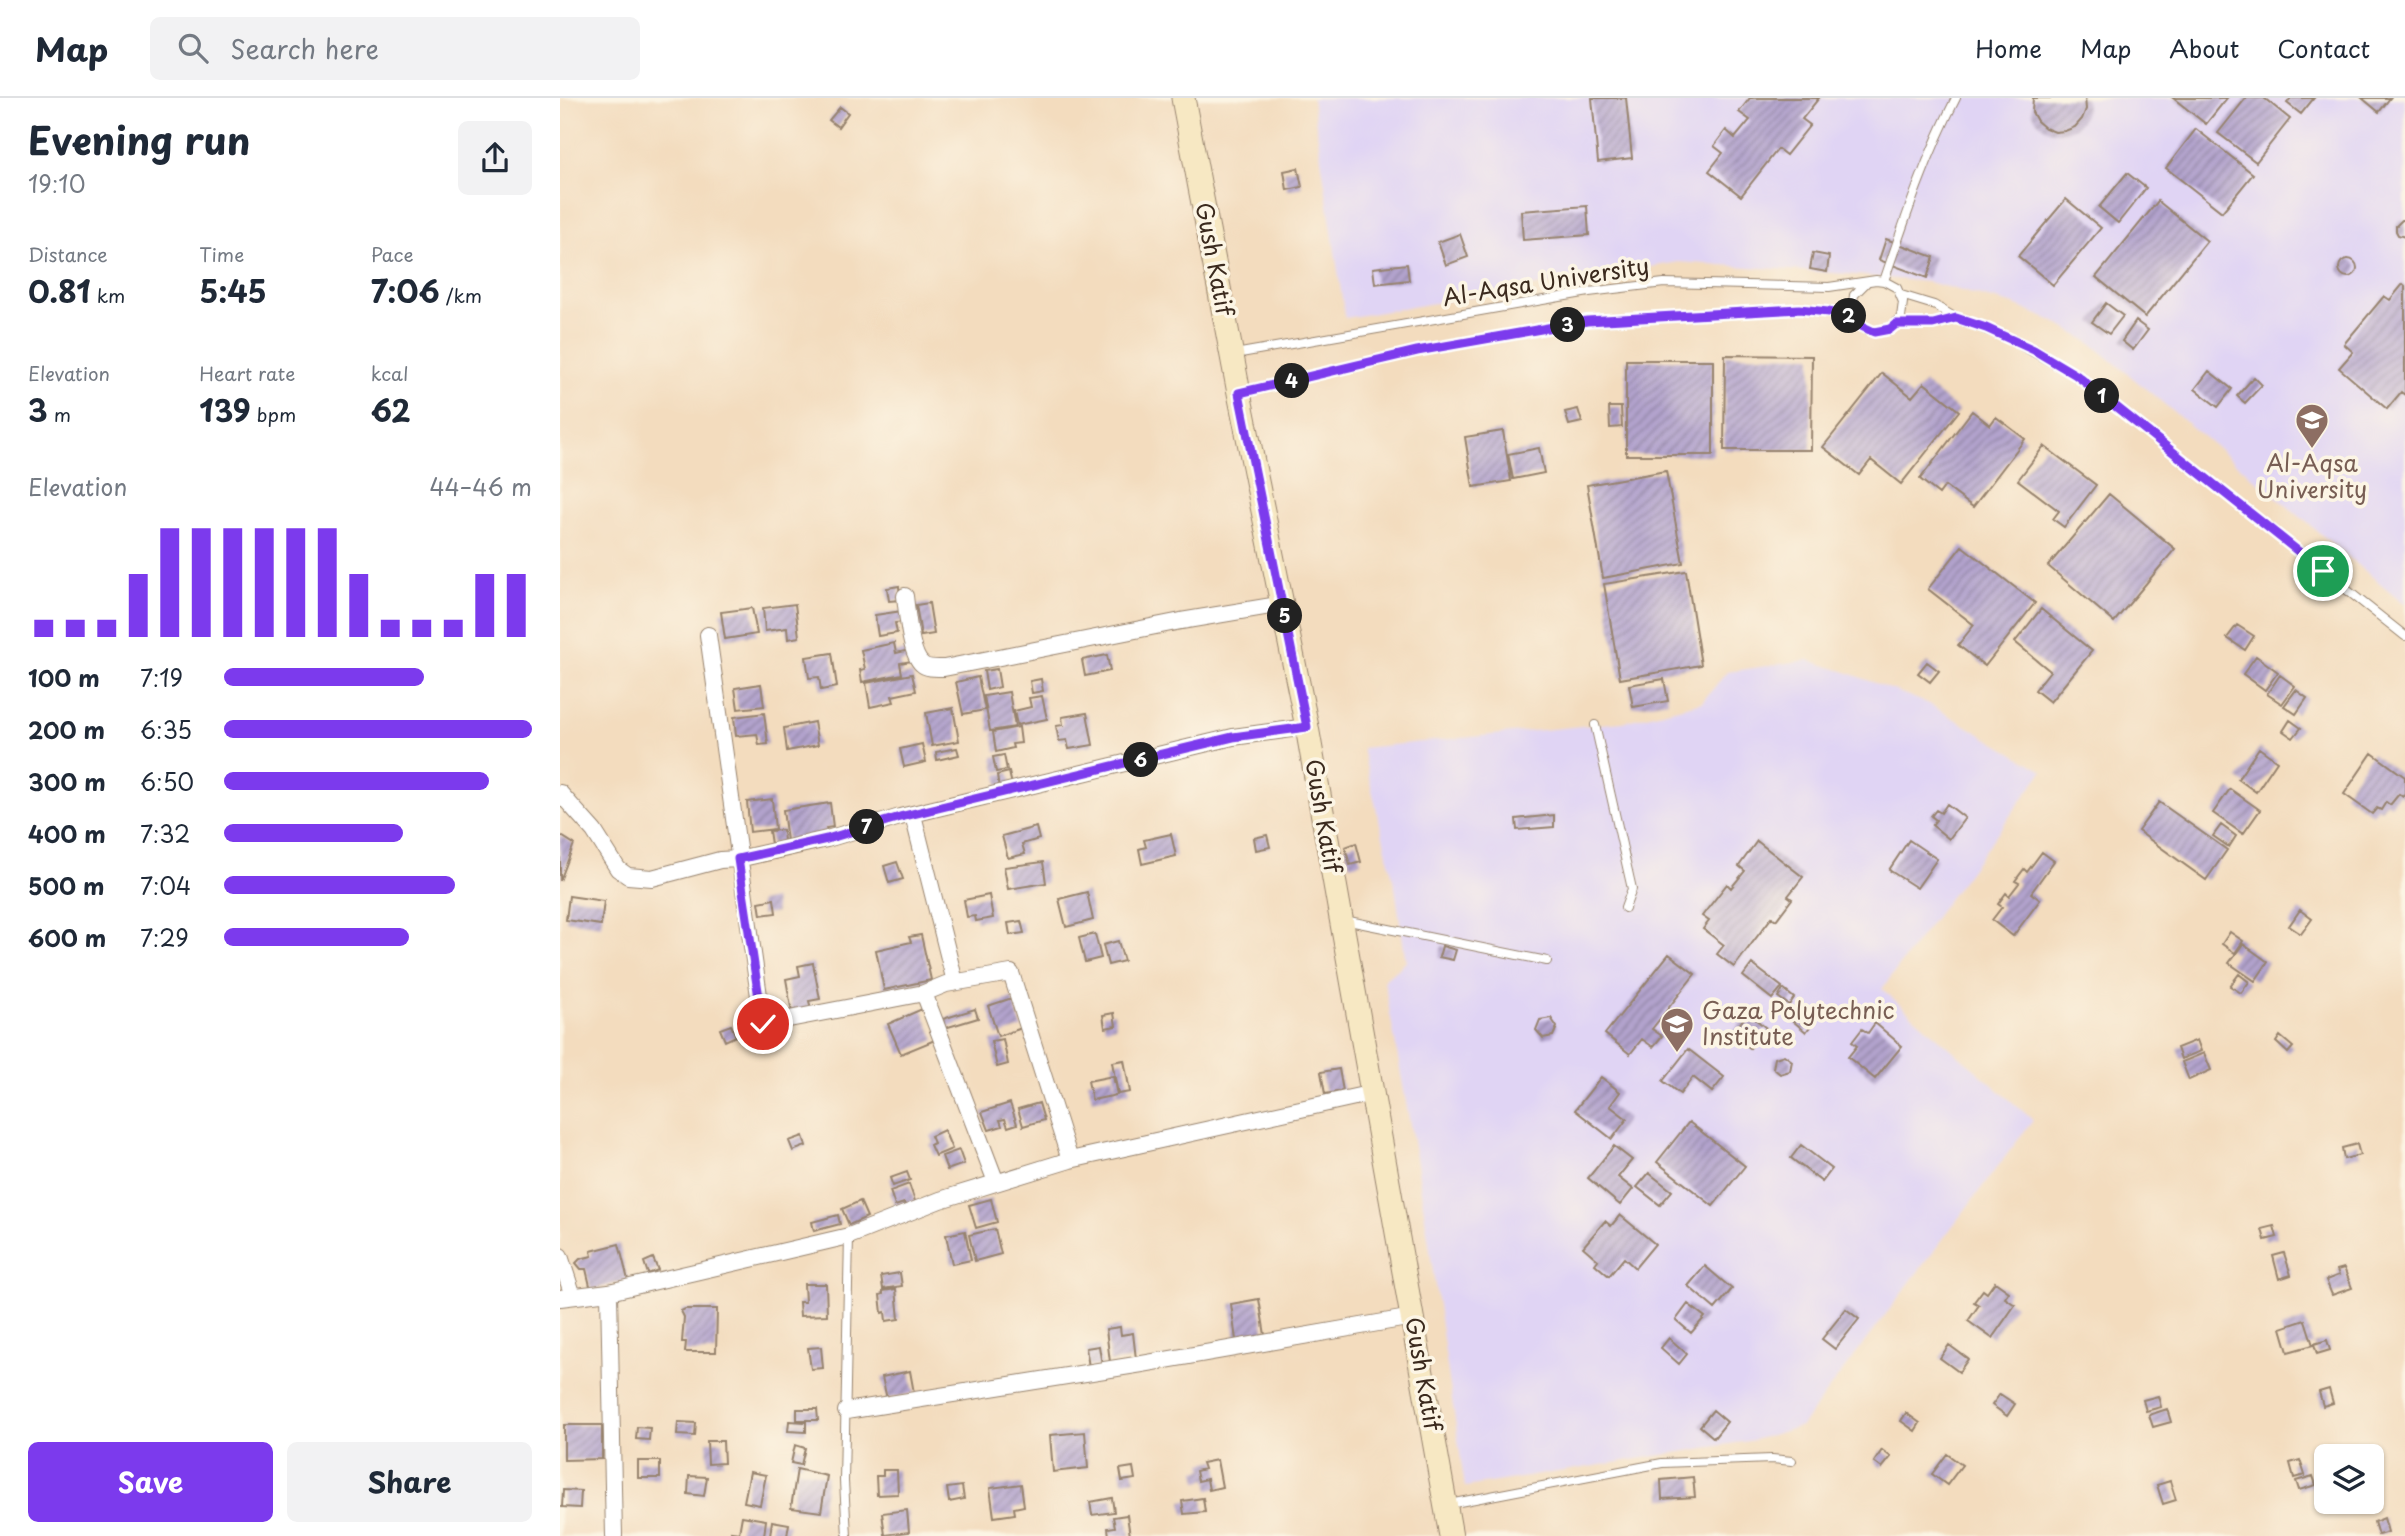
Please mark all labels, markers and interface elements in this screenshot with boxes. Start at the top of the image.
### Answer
search box [150,17,640,80]
text: Map [35,23,108,73]
icon: search [174,29,212,67]
text: Search here [230,29,379,68]
text: Home [1975,30,2042,66]
text: Map [2080,30,2131,66]
text: About [2169,30,2239,66]
text: Contact [2277,30,2370,66]
text: Evening run [28,111,250,168]
button: share [458,121,532,195]
text: 19:10 [28,166,85,201]
street label: Gush Katif [1187,199,1244,320]
text: Distance [28,240,108,268]
text: Time [199,240,244,268]
text: Pace [371,240,414,268]
street label: Al-Aqsa University [1440,247,1651,314]
text: 0.81 [28,268,91,313]
text: 5:45 [199,268,267,313]
text: 7:06 [371,268,440,313]
text: km [91,281,125,309]
text: /km [440,281,482,309]
pin: 2 [1832,298,1866,333]
text: 2 [1842,301,1855,329]
pin: 3 [1550,308,1586,342]
text: 3 [1561,310,1574,338]
text: Elevation [28,359,110,387]
text: Heart rate [199,359,295,387]
text: kcal [371,359,409,387]
pin: 4 [1274,364,1310,398]
text: 4 [1285,366,1298,394]
pin: 1 [2084,378,2120,414]
text: 1 [2097,381,2106,409]
text: 3 [28,387,48,432]
text: 139 [199,387,251,432]
text: 62 [371,387,411,432]
text: m [48,400,71,428]
text: bpm [251,400,296,428]
school or university icon: Al-Aqsa University [2293,401,2331,450]
place label: Al-Aqsa University [2257,445,2367,506]
text: Elevation [28,469,127,504]
text: 44–46 m [429,469,532,504]
pin [2293,541,2353,601]
icon: arrive [2304,552,2342,590]
pin: 5 [1268,598,1302,634]
text: 5 [1278,601,1291,629]
text: 100 m [28,660,100,695]
text: 7:19 [140,660,183,695]
text: 200 m [28,712,105,747]
text: 6:35 [140,712,192,747]
pin: 6 [1124,742,1158,778]
text: 6 [1134,745,1147,773]
street label: Gush Katif [1297,756,1352,877]
text: 300 m [28,764,106,799]
text: 6:50 [140,764,194,799]
pin: 7 [850,810,884,844]
text: 7 [861,812,872,840]
text: 400 m [28,816,106,851]
text: 7:32 [140,816,190,851]
text: 500 m [28,868,105,903]
text: 7:04 [140,868,191,903]
text: 600 m [28,920,106,955]
text: 7:29 [140,920,189,955]
place label: Gaza Polytechnic Institute [1702,992,1895,1053]
pin [733,994,793,1054]
icon: check [744,1005,782,1043]
school or university icon: Gaza Polytechnic Institute [1658,1005,1696,1054]
street label: Gush Katif [1397,1314,1452,1435]
button: Save [28,1442,273,1522]
button: Share [287,1442,532,1522]
map controls [2314,1444,2384,1514]
button: layers [2314,1444,2384,1514]

